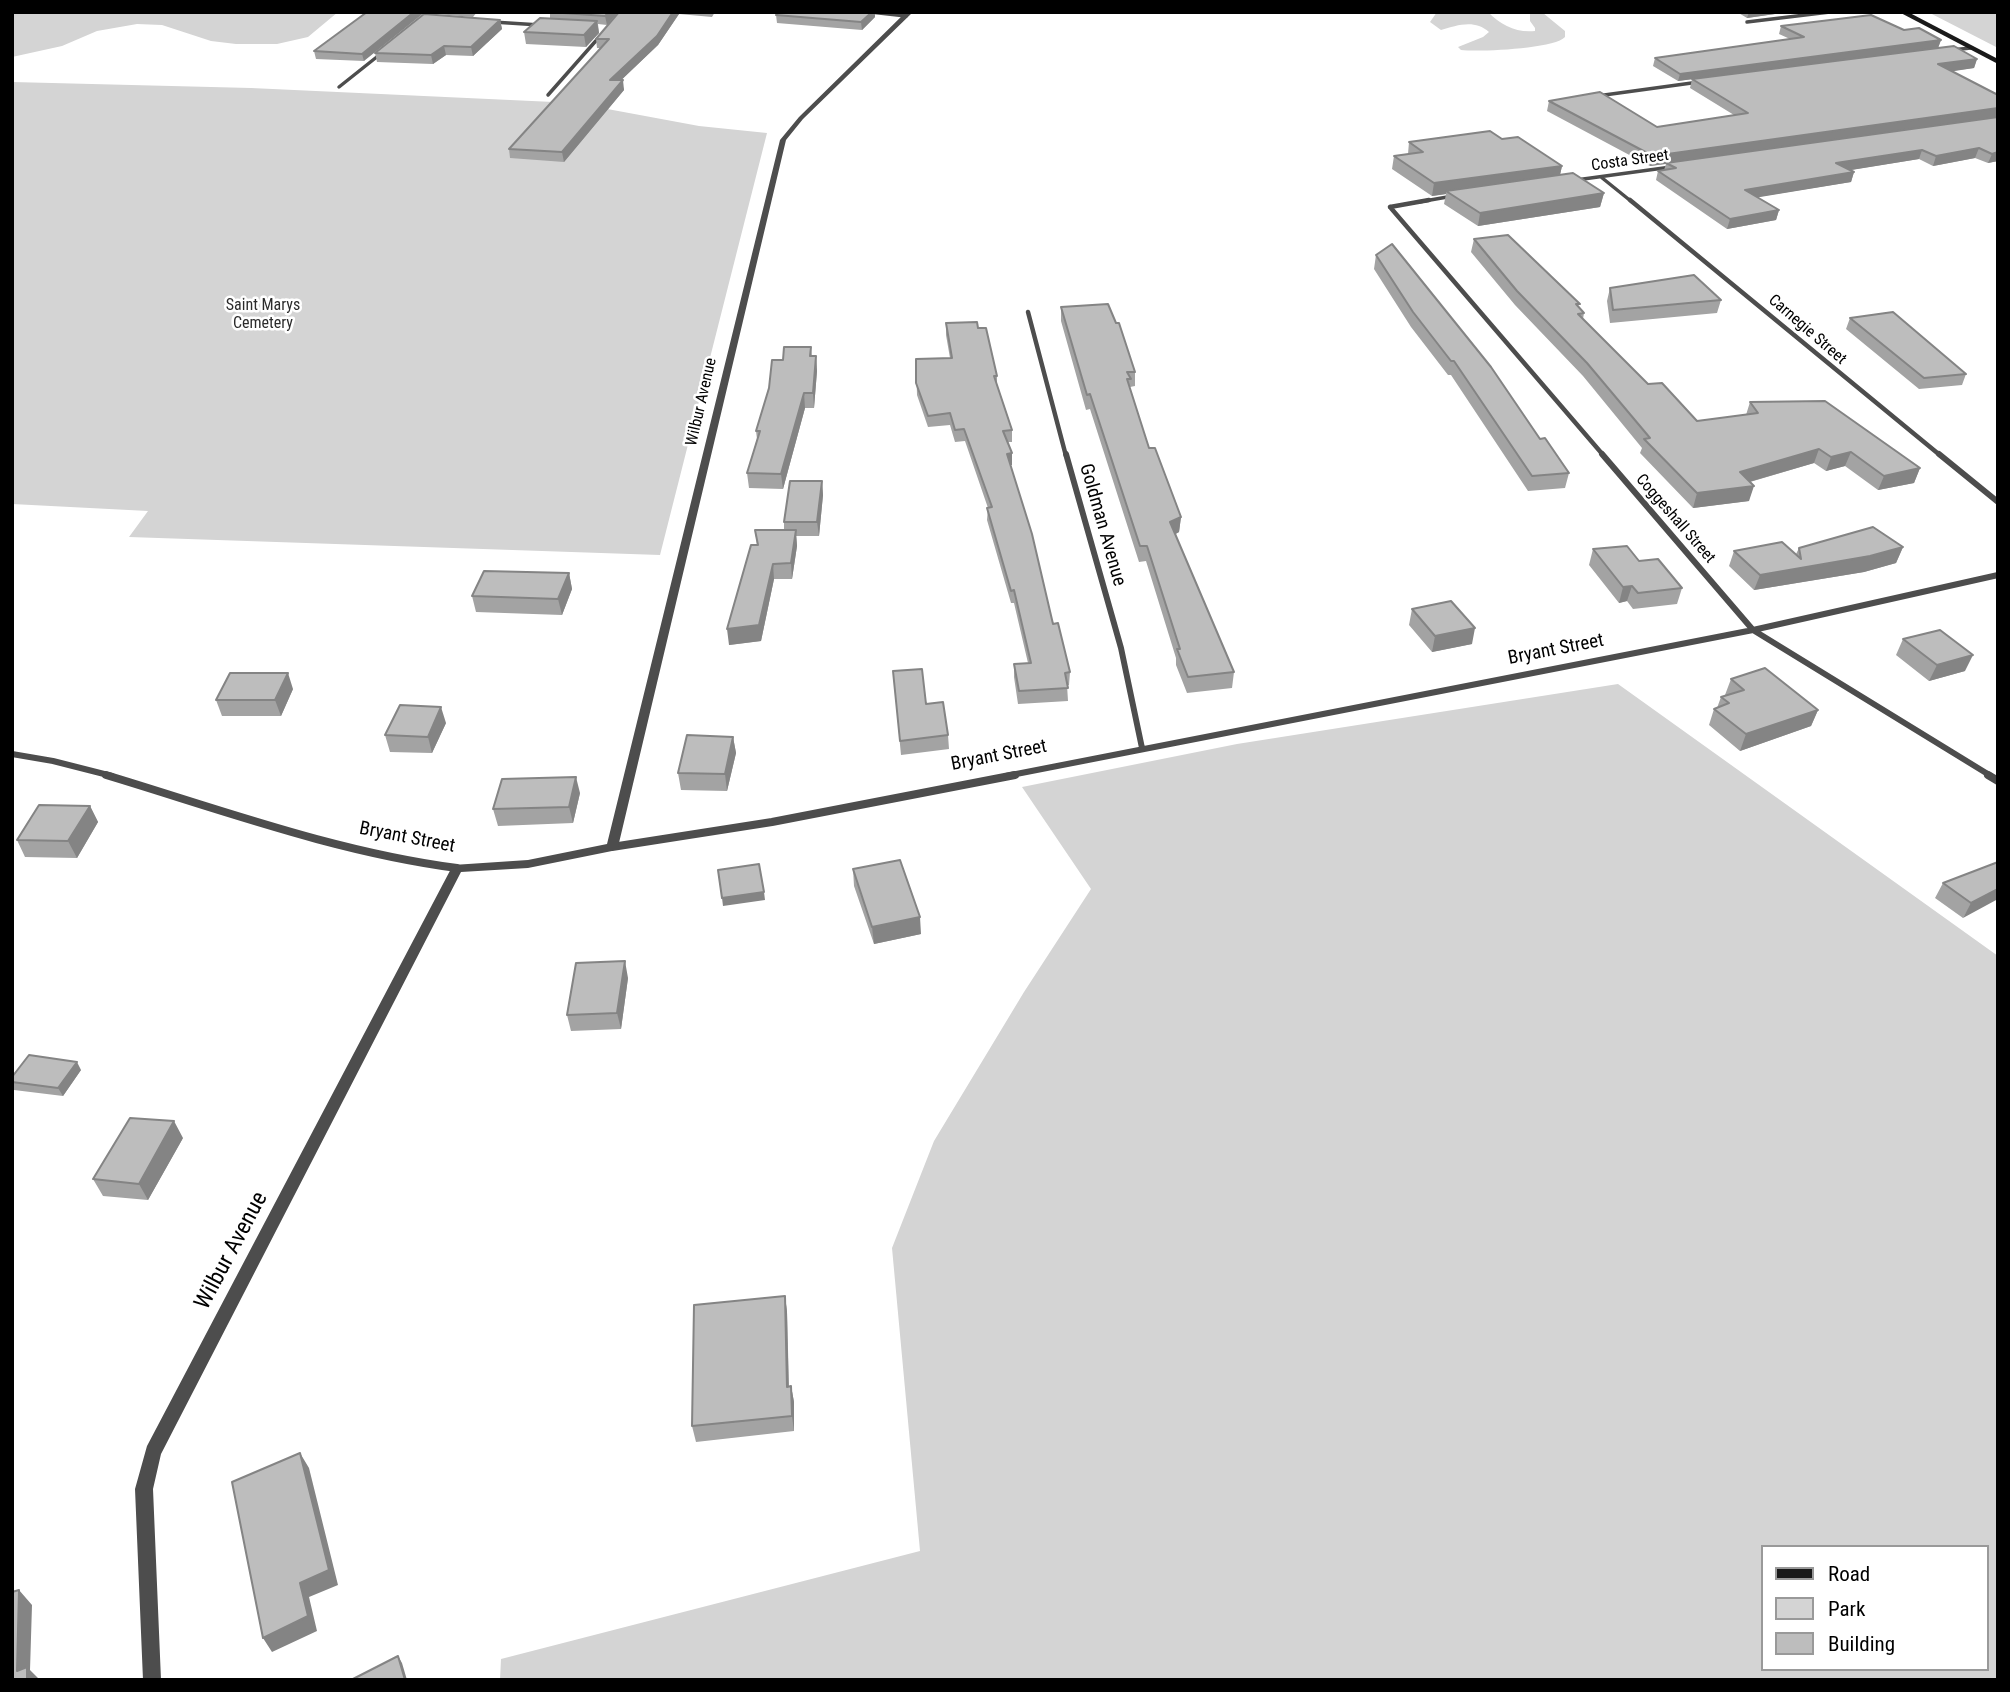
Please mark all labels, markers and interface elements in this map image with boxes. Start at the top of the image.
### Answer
street label: Costa Street [1590,146,1670,176]
street label: Carnegie Street [1764,291,1850,369]
park label: Saint Marys Cemetery [226,296,300,334]
street label: Wilbur Avenue [683,356,721,448]
street label: Goldman Avenue [1074,461,1130,589]
street label: Coggeshall Street [1631,471,1719,567]
street label: Bryant Street [1506,630,1606,670]
street label: Bryant Street [949,736,1049,776]
street label: Bryant Street [357,818,457,858]
street label: Wilbur Avenue [190,1188,274,1314]
legend [1762,1545,1989,1671]
text: Road [1828,1562,1870,1586]
text: Park [1828,1597,1865,1621]
text: Building [1828,1632,1895,1656]

